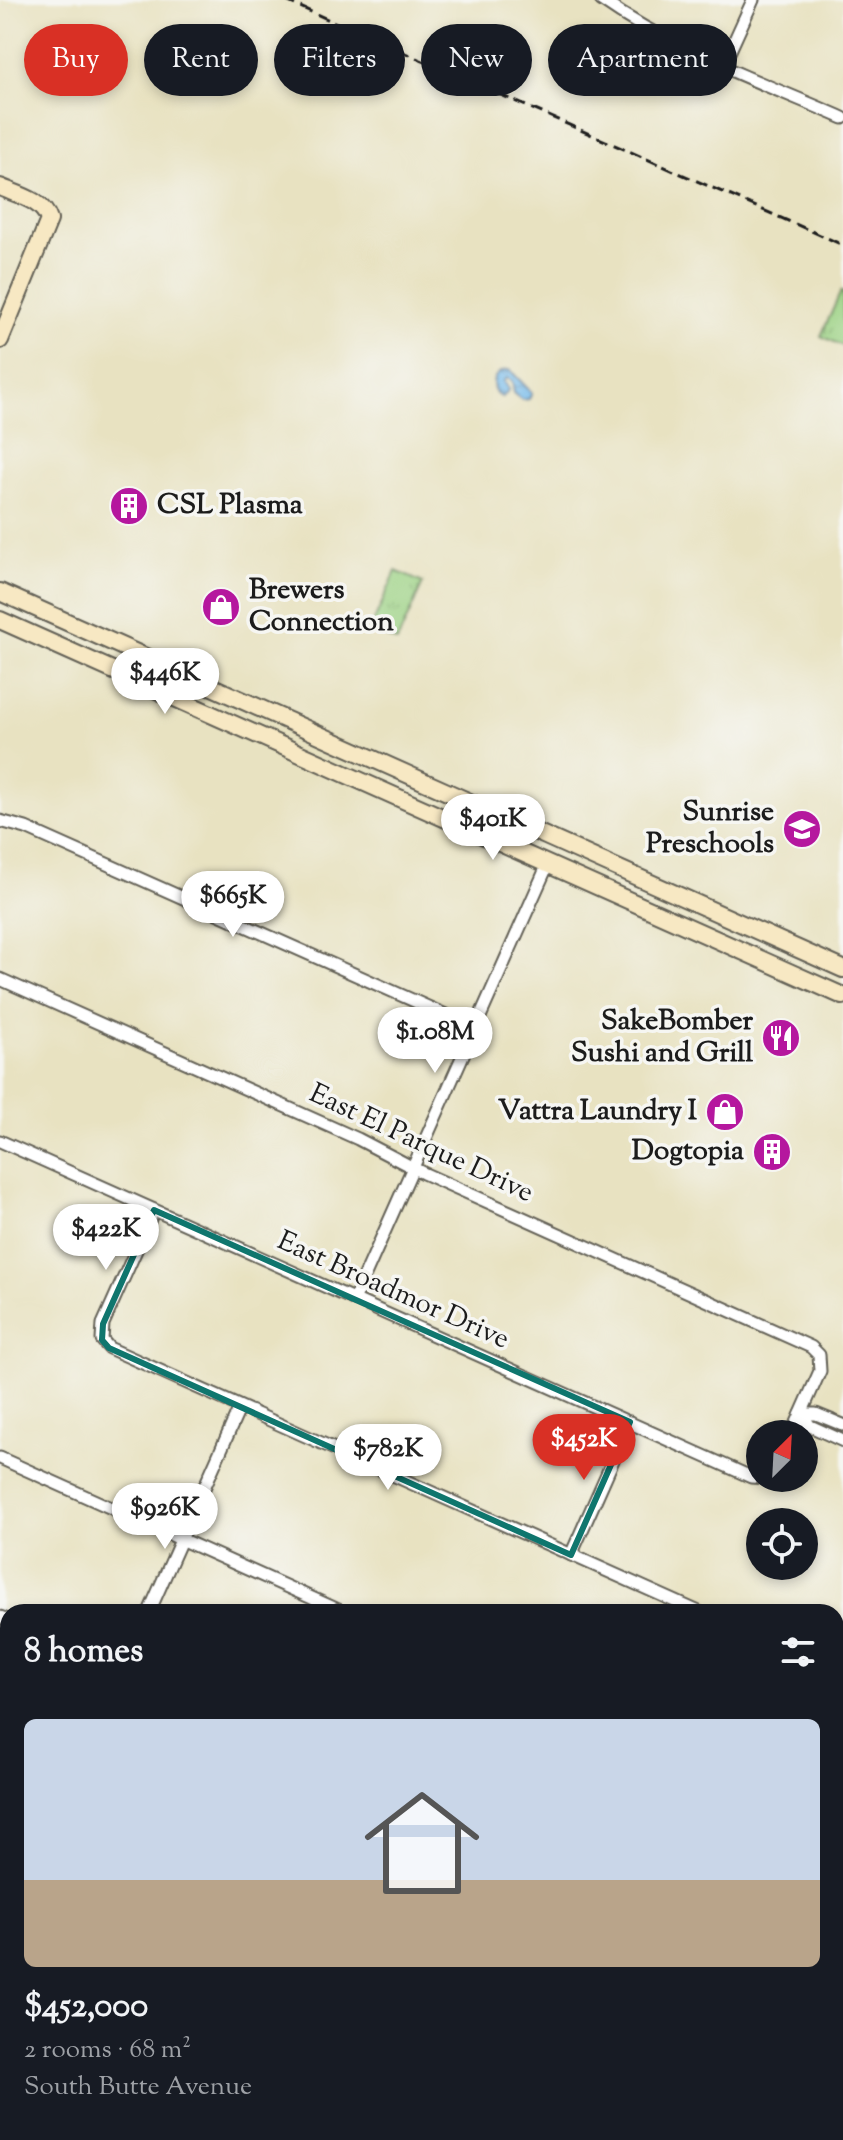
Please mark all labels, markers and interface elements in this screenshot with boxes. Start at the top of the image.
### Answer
chip: Buy [24,24,128,96]
chip: Rent [144,24,258,96]
chip: Filters [274,24,405,96]
chip: New [421,24,532,96]
chip: Apartment [548,24,737,96]
building icon: CSL Plasma [108,485,150,527]
place label: CSL Plasma [157,486,303,526]
place label: Brewers Connection [249,571,394,643]
shop icon: Brewers Connection [200,586,242,628]
pin: $446K [109,648,221,716]
text: $446K [129,655,201,692]
place label: Sunrise Preschools [646,793,774,865]
pin: $401K [437,794,549,862]
text: $401K [459,801,527,838]
school or university icon: Sunrise Preschools [781,808,823,850]
pin: $665K [177,871,289,939]
text: $665K [199,878,267,915]
place label: SakeBomber Sushi and Grill [571,1002,753,1074]
pin: $1.08M [370,1007,500,1075]
text: $1.08M [396,1014,474,1051]
restaurant icon: SakeBomber Sushi and Grill [760,1017,802,1059]
street label: East El Parque Drive [302,1074,540,1214]
shop icon: Vattra Laundry I [704,1091,746,1133]
place label: Vattra Laundry I [498,1092,698,1132]
building icon: Dogtopia [751,1131,793,1173]
place label: Dogtopia [632,1132,744,1172]
pin: $422K [50,1204,162,1272]
text: $422K [71,1211,141,1248]
street label: East Broadmor Drive [271,1222,515,1360]
pin: $452K [528,1414,640,1482]
north arrow [746,1420,818,1492]
map controls [746,1420,818,1580]
text: $452K [551,1421,617,1458]
pin: $782K [332,1424,444,1492]
text: $782K [353,1431,423,1468]
pin: $926K [109,1483,221,1551]
text: $926K [130,1490,200,1527]
button: locate [746,1508,818,1580]
text: 8 homes [24,1628,143,1677]
icon: filters [776,1630,820,1674]
icon: home [350,1771,494,1915]
text: $452,000 [24,1983,148,2032]
text: 2 rooms · 68 m² [24,2032,191,2069]
text: South Butte Avenue [24,2069,252,2106]

